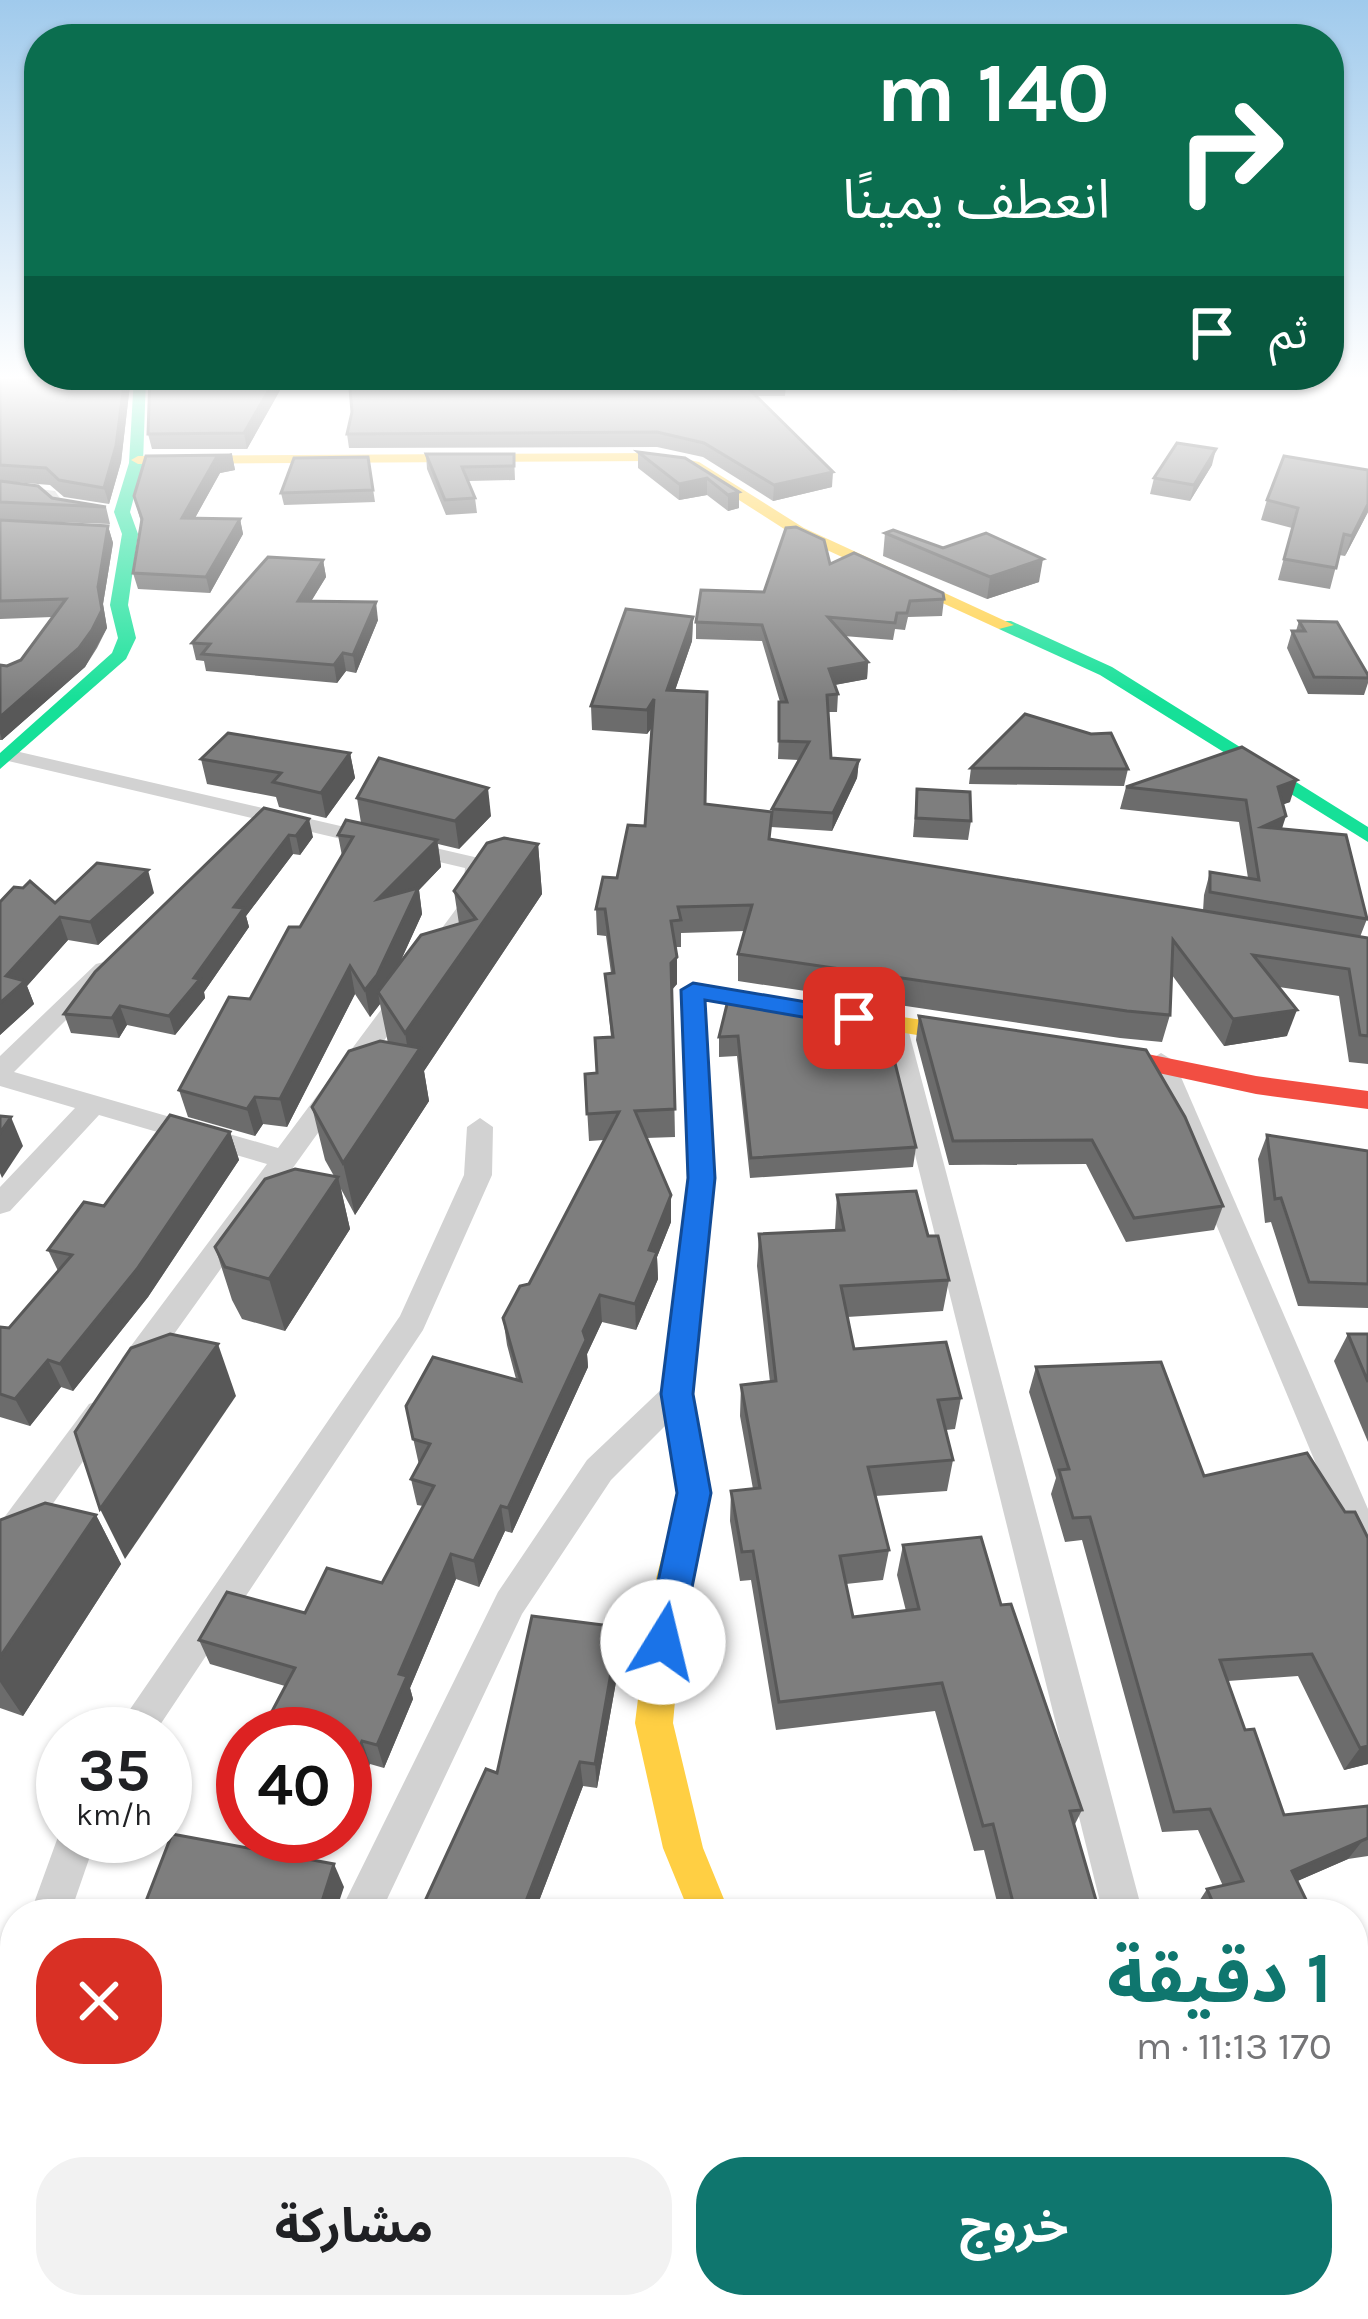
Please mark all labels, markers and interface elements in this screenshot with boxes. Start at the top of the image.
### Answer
text: 140 m [876,44,1110,142]
icon: right [1152,72,1308,228]
text: انعطف يمينًا [842,168,1110,232]
icon: arrive [1179,300,1245,366]
text: ثم [1269,307,1308,359]
pin [803,967,905,1069]
icon: arrive [821,985,887,1051]
position arrow [600,1579,726,1705]
speed limit sign: 40 [216,1707,372,1863]
text: 35 [78,1735,150,1805]
text: km/h [76,1797,152,1833]
text: 1 دقيقة [1107,1936,1332,2020]
button: close [36,1938,162,2064]
text: 170 m · 11:13 [1136,2023,1332,2069]
button: مشاركة [36,2157,672,2295]
button: خروج [696,2157,1332,2295]

